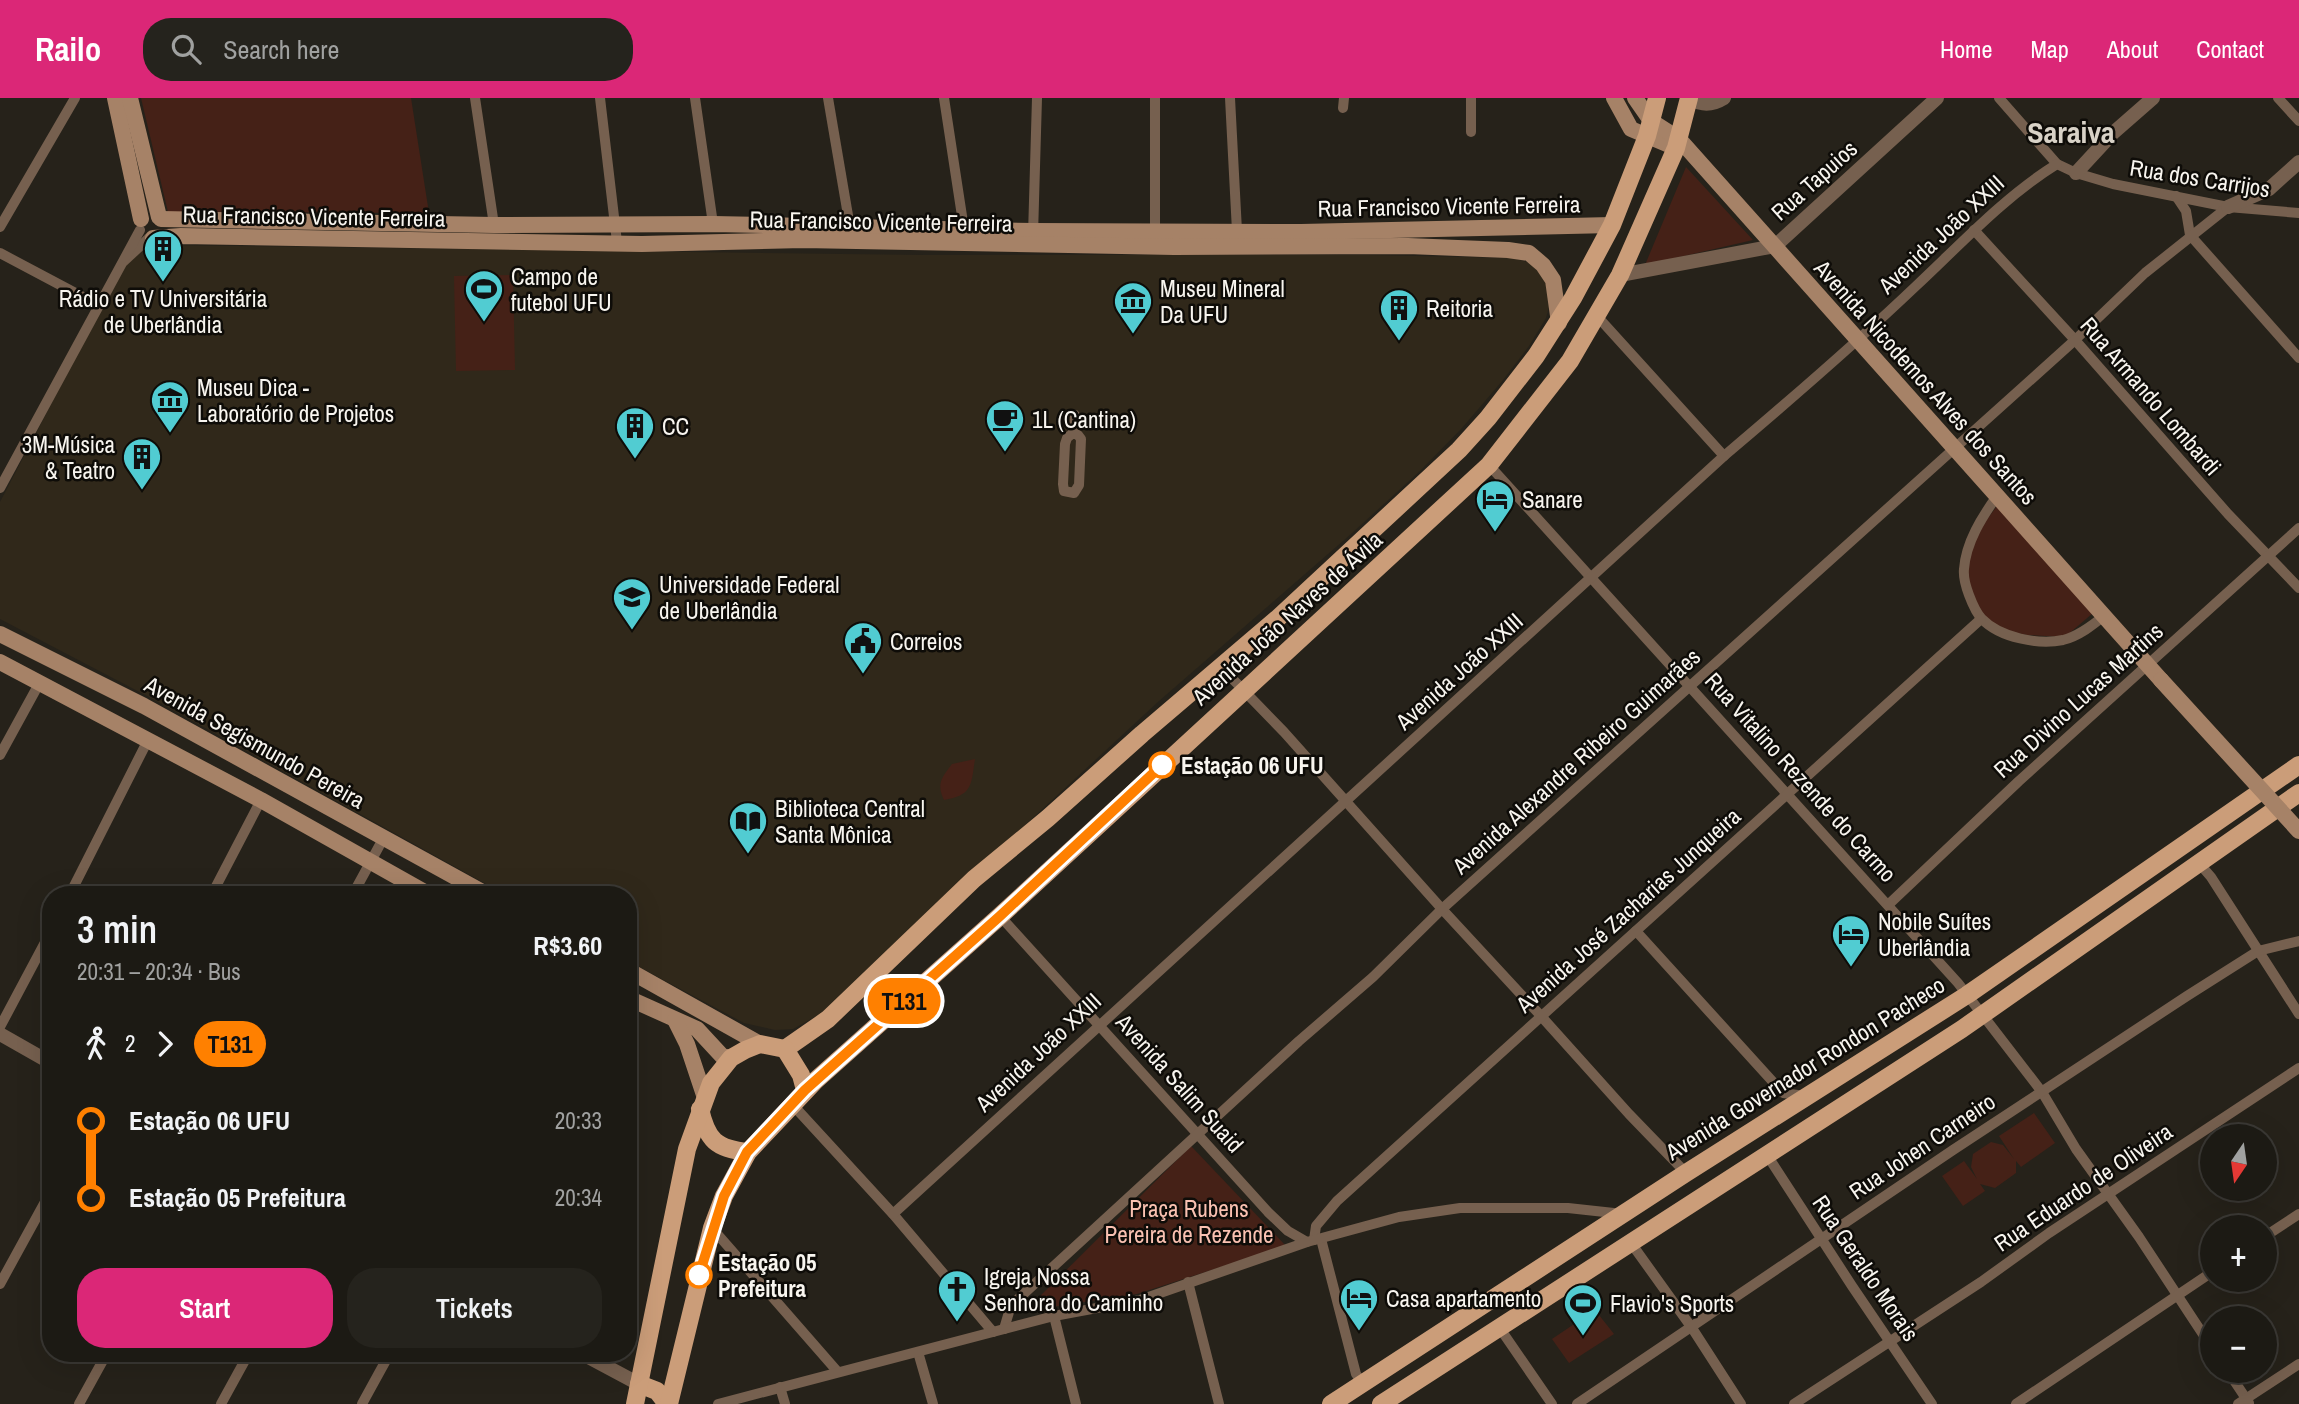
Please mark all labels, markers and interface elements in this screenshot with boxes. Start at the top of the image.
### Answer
search box [143,18,633,81]
text: Railo [35,27,101,71]
icon: search [167,30,205,68]
text: Search here [223,32,339,67]
text: Home [1940,33,1992,65]
text: Map [2030,33,2069,65]
text: About [2107,33,2158,65]
text: Contact [2196,33,2264,65]
district label: Saraiva [2027,112,2115,152]
street label: Rua Tapuios [1764,133,1864,227]
street label: Rua dos Carrijos [2128,152,2272,204]
street label: Avenida João XXIII [1871,168,2011,301]
street label: Rua Francisco Vicente Ferreira [1317,188,1581,224]
street label: Rua Francisco Vicente Ferreira [182,198,446,234]
street label: Rua Francisco Vicente Ferreira [749,203,1013,239]
building icon: Rádio e TV Universitária de Uberlândia [142,228,184,283]
street label: Avenida Nicodemos Alves dos Santos [1807,252,2044,511]
place label: Campo de futebol UFU [511,261,612,318]
sports icon: Campo de futebol UFU [463,268,505,323]
place label: Museu Mineral Da UFU [1160,273,1285,330]
museum icon: Museu Mineral Da UFU [1112,280,1154,335]
place label: Rádio e TV Universitária de Uberlândia [59,283,268,340]
building icon: Reitoria [1378,287,1420,342]
place label: Reitoria [1426,293,1494,324]
street label: Rua Armando Lombardi [2074,310,2228,482]
place label: Museu Dica - Laboratório de Projetos [197,372,394,429]
museum icon: Museu Dica - Laboratório de Projetos [149,379,191,434]
cafe icon: 1L (Cantina) [984,398,1026,453]
place label: 1L (Cantina) [1032,404,1136,435]
building icon: CC [614,405,656,460]
place label: CC [662,411,689,442]
place label: 3M-Música & Teatro [22,429,116,486]
building icon: 3M-Música & Teatro [121,436,163,491]
hotel icon: Sanare [1474,478,1516,533]
place label: Sanare [1522,484,1583,515]
street label: Avenida João Naves de Ávila [1185,524,1389,712]
place label: Universidade Federal de Uberlândia [659,569,839,626]
school or university icon: Universidade Federal de Uberlândia [611,576,653,631]
street label: Avenida João XXIII [1388,606,1529,737]
street label: Rua Divino Lucas Martins [1987,616,2169,784]
public building icon: Correios [842,620,884,675]
place label: Correios [890,626,962,657]
street label: Avenida Alexandre Ribeiro Guimarães [1445,641,1707,881]
street label: Rua Vitalino Rezende do Carmo [1698,665,1904,889]
street label: Avenida Segismundo Pereira [139,668,371,816]
place label: Estação 06 UFU [1181,750,1324,781]
marker: Estação 06 UFU [1149,752,1175,778]
place label: Biblioteca Central Santa Mônica [775,793,925,850]
library icon: Biblioteca Central Santa Mônica [727,800,769,855]
street label: Avenida José Zacharias Junqueira [1508,800,1747,1020]
text: 3 min [77,904,157,955]
place label: Nobile Suítes Uberlândia [1878,906,1991,963]
hotel icon: Nobile Suítes Uberlândia [1830,913,1872,968]
text: R$3.60 [533,928,602,963]
text: 20:31 – 20:34 · Bus [77,956,241,987]
street label: Avenida Governador Rondon Pacheco [1659,969,1950,1167]
line badge: T131 [855,978,953,1024]
text: T131 [882,985,926,1017]
street label: Avenida João XXIII [968,986,1108,1119]
street label: Avenida Salim Suaid [1109,1006,1251,1159]
icon: walk [77,1025,115,1063]
icon: forward [146,1025,184,1063]
text: 2 [125,1028,136,1059]
text: T131 [208,1028,252,1060]
street label: Rua Johen Carneiro [1843,1086,2001,1206]
text: Estação 06 UFU [129,1103,290,1138]
text: 20:33 [555,1105,602,1136]
street label: Rua Eduardo de Oliveira [1988,1116,2179,1258]
north arrow [2200,1124,2277,1200]
map controls [2200,1124,2277,1383]
text: Estação 05 Prefeitura [129,1180,346,1215]
text: 20:34 [555,1182,602,1213]
street label: Rua Geraldo Morais [1806,1189,1926,1347]
park label: Praça Rubens Pereira de Rezende [1105,1193,1273,1250]
button: + [2200,1215,2277,1292]
place label: Estação 05 Prefeitura [718,1247,817,1304]
place label: Igreja Nossa Senhora do Caminho [984,1261,1163,1318]
marker: Estação 05 Prefeitura [686,1262,712,1288]
button: Start [77,1268,333,1348]
button: Tickets [347,1268,602,1348]
church icon: Igreja Nossa Senhora do Caminho [936,1268,978,1323]
hotel icon: Casa apartamento [1338,1277,1380,1332]
sports icon: Flavio's Sports [1562,1282,1604,1337]
place label: Casa apartamento [1386,1283,1541,1314]
place label: Flavio's Sports [1610,1288,1734,1319]
button: − [2200,1306,2277,1383]

